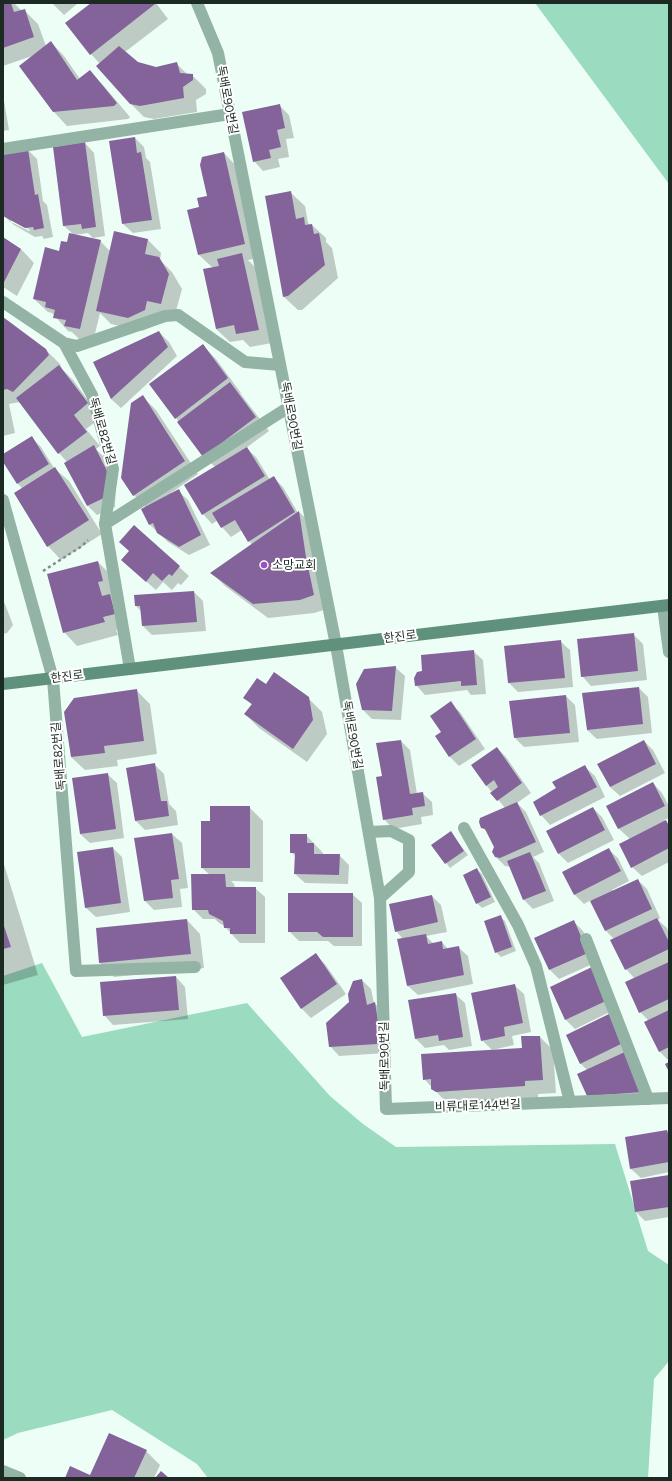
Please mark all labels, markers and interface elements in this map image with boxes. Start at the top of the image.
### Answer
street label: 독배로90번길 [213,64,241,136]
street label: 독배로90번길 [277,380,305,452]
street label: 독배로82번길 [86,396,118,466]
place label: 소망교회 [272,558,316,572]
marker: 소망교회 [259,560,269,570]
street label: 한진로 [383,628,417,646]
street label: 한진로 [50,668,84,686]
street label: 독배로90번길 [339,699,365,771]
street label: 독배로82번길 [49,721,69,791]
street label: 독배로90번길 [377,1021,393,1091]
street label: 비류대로144번길 [435,1097,521,1115]

